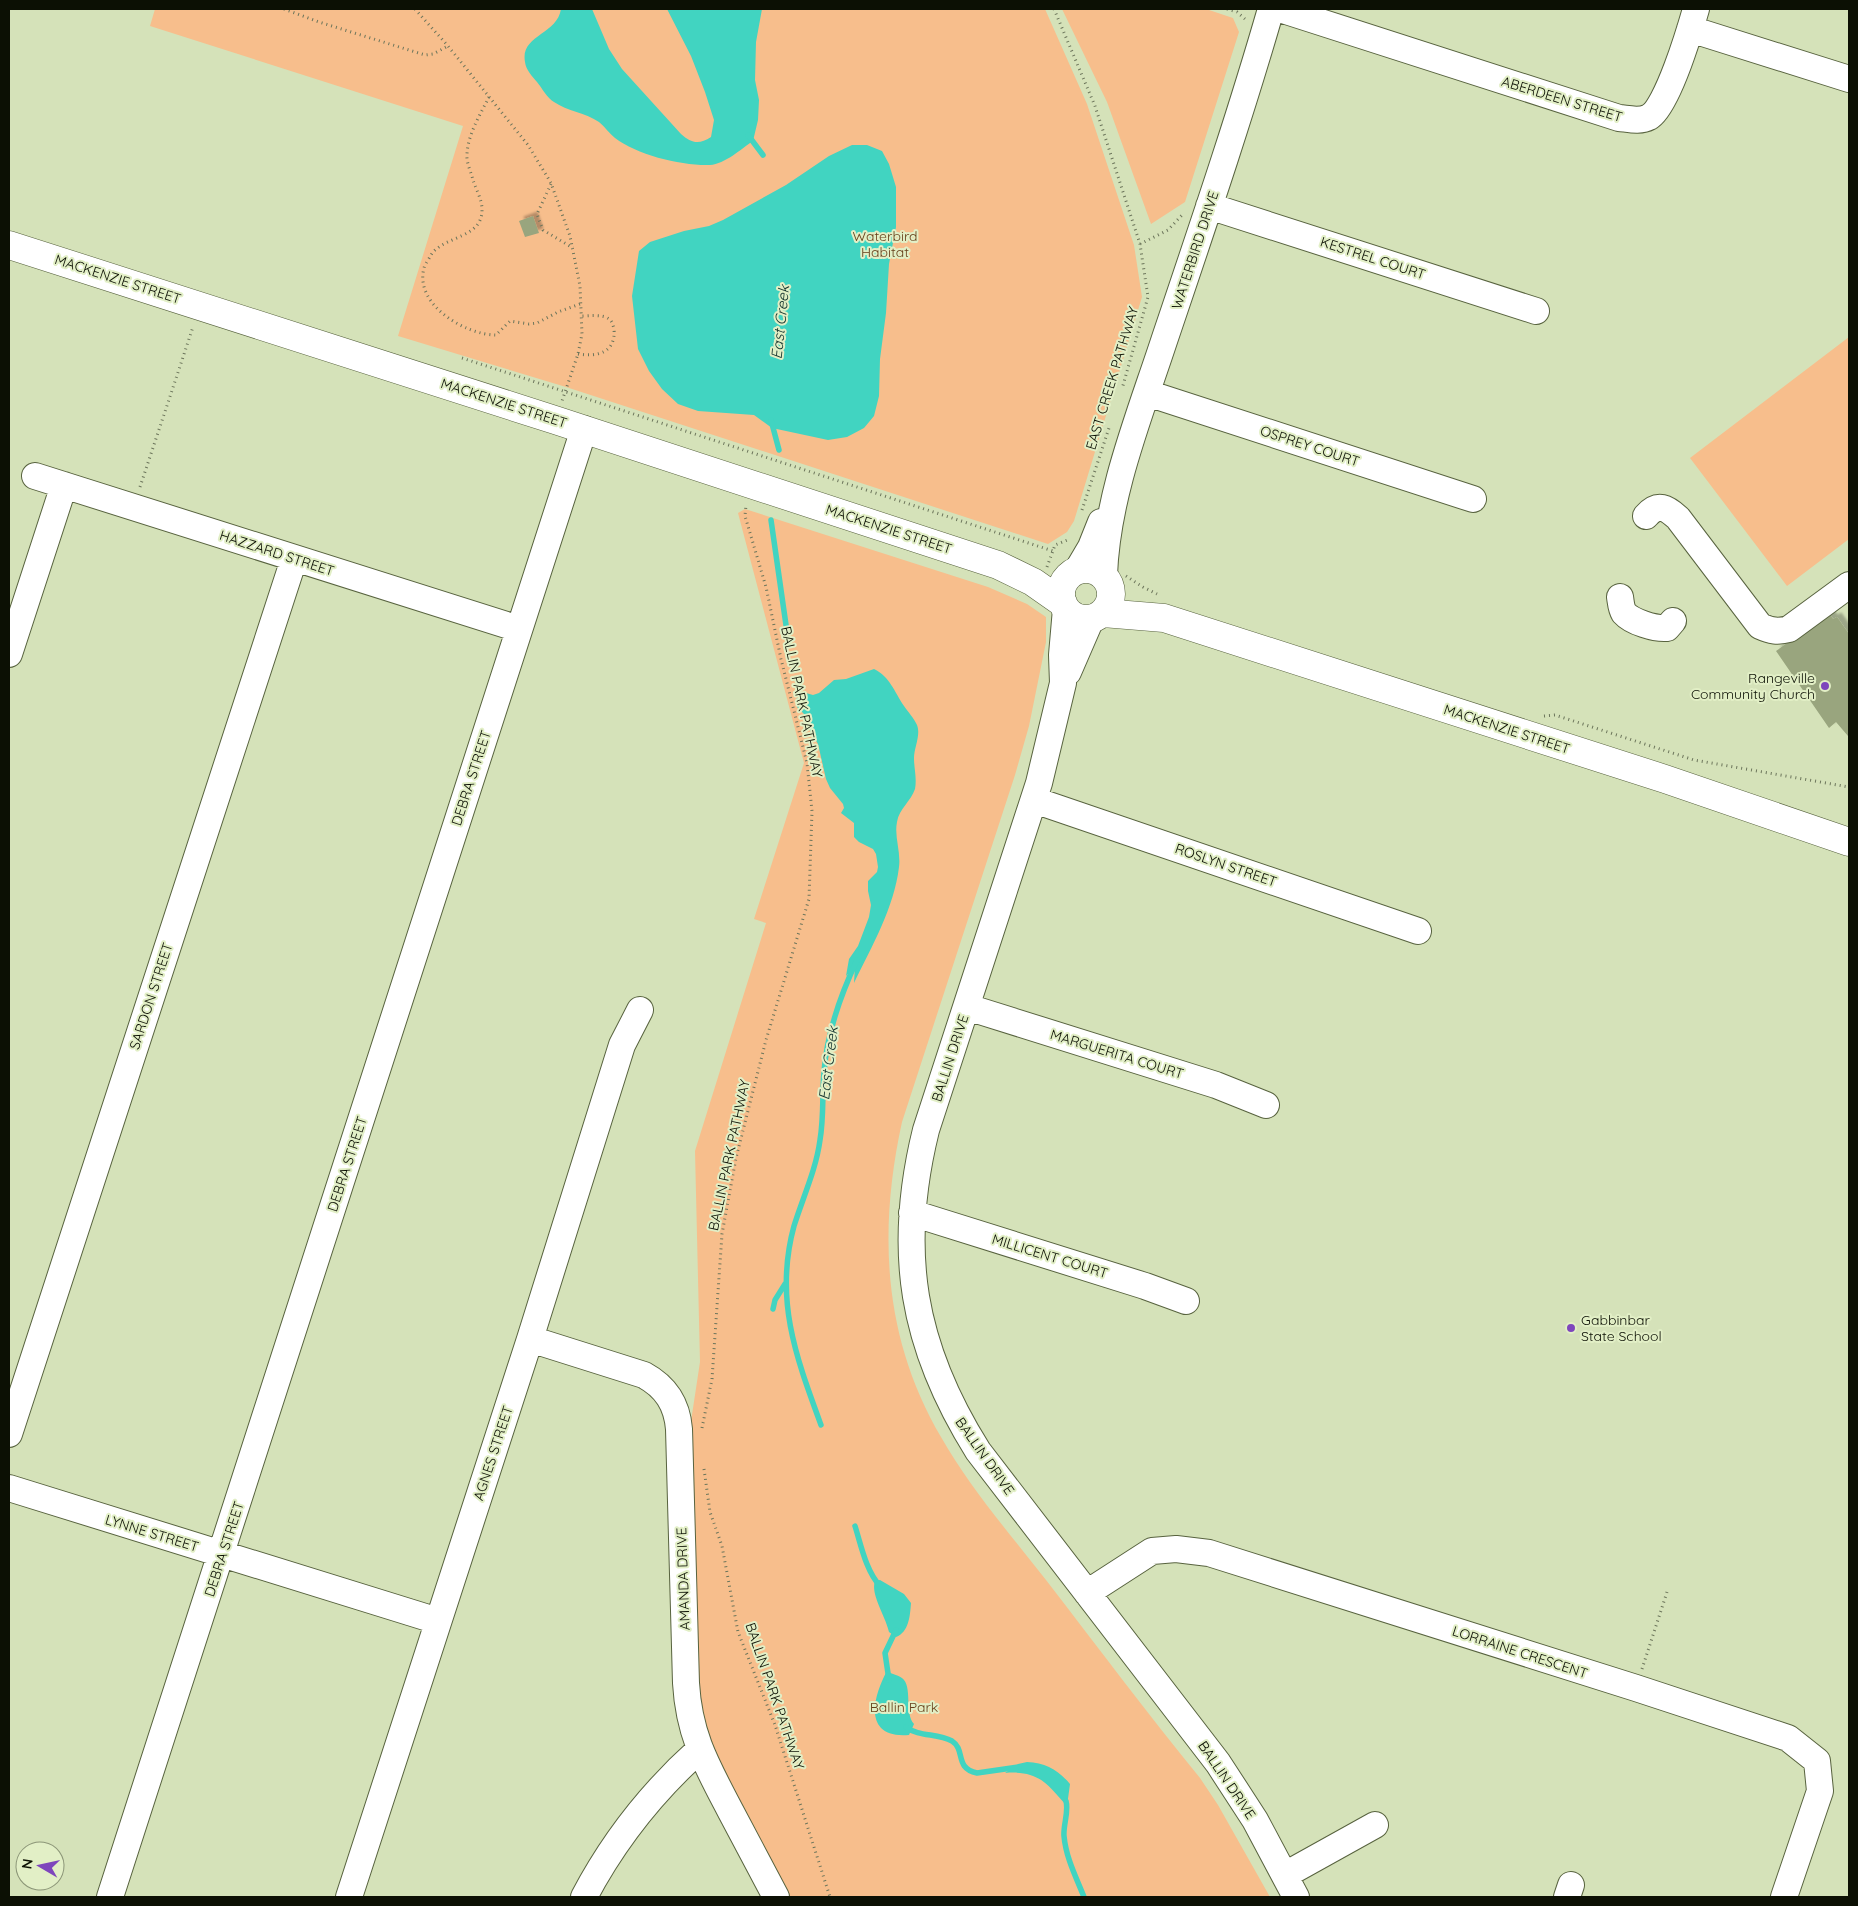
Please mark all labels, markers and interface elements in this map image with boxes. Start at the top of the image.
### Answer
street label: ABERDEEN STREET [1499,72,1625,126]
street label: WATERBIRD DRIVE [1167,188,1223,311]
park label: Waterbird Habitat [853,227,917,261]
street label: KESTREL COURT [1318,232,1428,284]
street label: MACKENZIE STREET [53,250,183,308]
water label: East Creek [767,282,794,360]
street label: EAST CREEK PATHWAY [1082,304,1142,452]
street label: MACKENZIE STREET [439,374,569,432]
street label: OSPREY COURT [1258,421,1362,471]
street label: MACKENZIE STREET [824,500,954,558]
street label: HAZZARD STREET [217,526,337,580]
street label: BALLIN PARK PATHWAY [777,625,827,779]
place label: Rangeville Community Church [1691,669,1815,703]
marker: Rangeville Community Church [1819,680,1831,692]
street label: MACKENZIE STREET [1442,700,1572,758]
street label: DEBRA STREET [447,728,495,828]
street label: ROSLYN STREET [1173,839,1279,891]
street label: SARDON STREET [125,940,177,1052]
street label: BALLIN DRIVE [927,1012,973,1104]
water label: East Creek [814,1023,842,1101]
street label: MARGUERITA COURT [1048,1025,1186,1083]
street label: BALLIN PARK PATHWAY [704,1078,754,1232]
street label: DEBRA STREET [323,1114,371,1214]
street label: MILLICENT COURT [990,1230,1110,1282]
place label: Gabbinbar State School [1581,1311,1662,1345]
marker: Gabbinbar State School [1565,1322,1577,1334]
street label: AGNES STREET [469,1403,517,1503]
street label: BALLIN DRIVE [952,1414,1018,1498]
street label: DEBRA STREET [200,1499,248,1599]
street label: LYNNE STREET [103,1510,201,1556]
street label: AMANDA DRIVE [672,1527,694,1631]
street label: BALLIN PARK PATHWAY [741,1620,809,1772]
street label: LORRAINE CRESCENT [1450,1622,1590,1682]
park label: Ballin Park [870,1698,938,1716]
street label: BALLIN DRIVE [1194,1737,1260,1823]
north arrow [15,1841,65,1891]
text: N [17,1857,37,1870]

